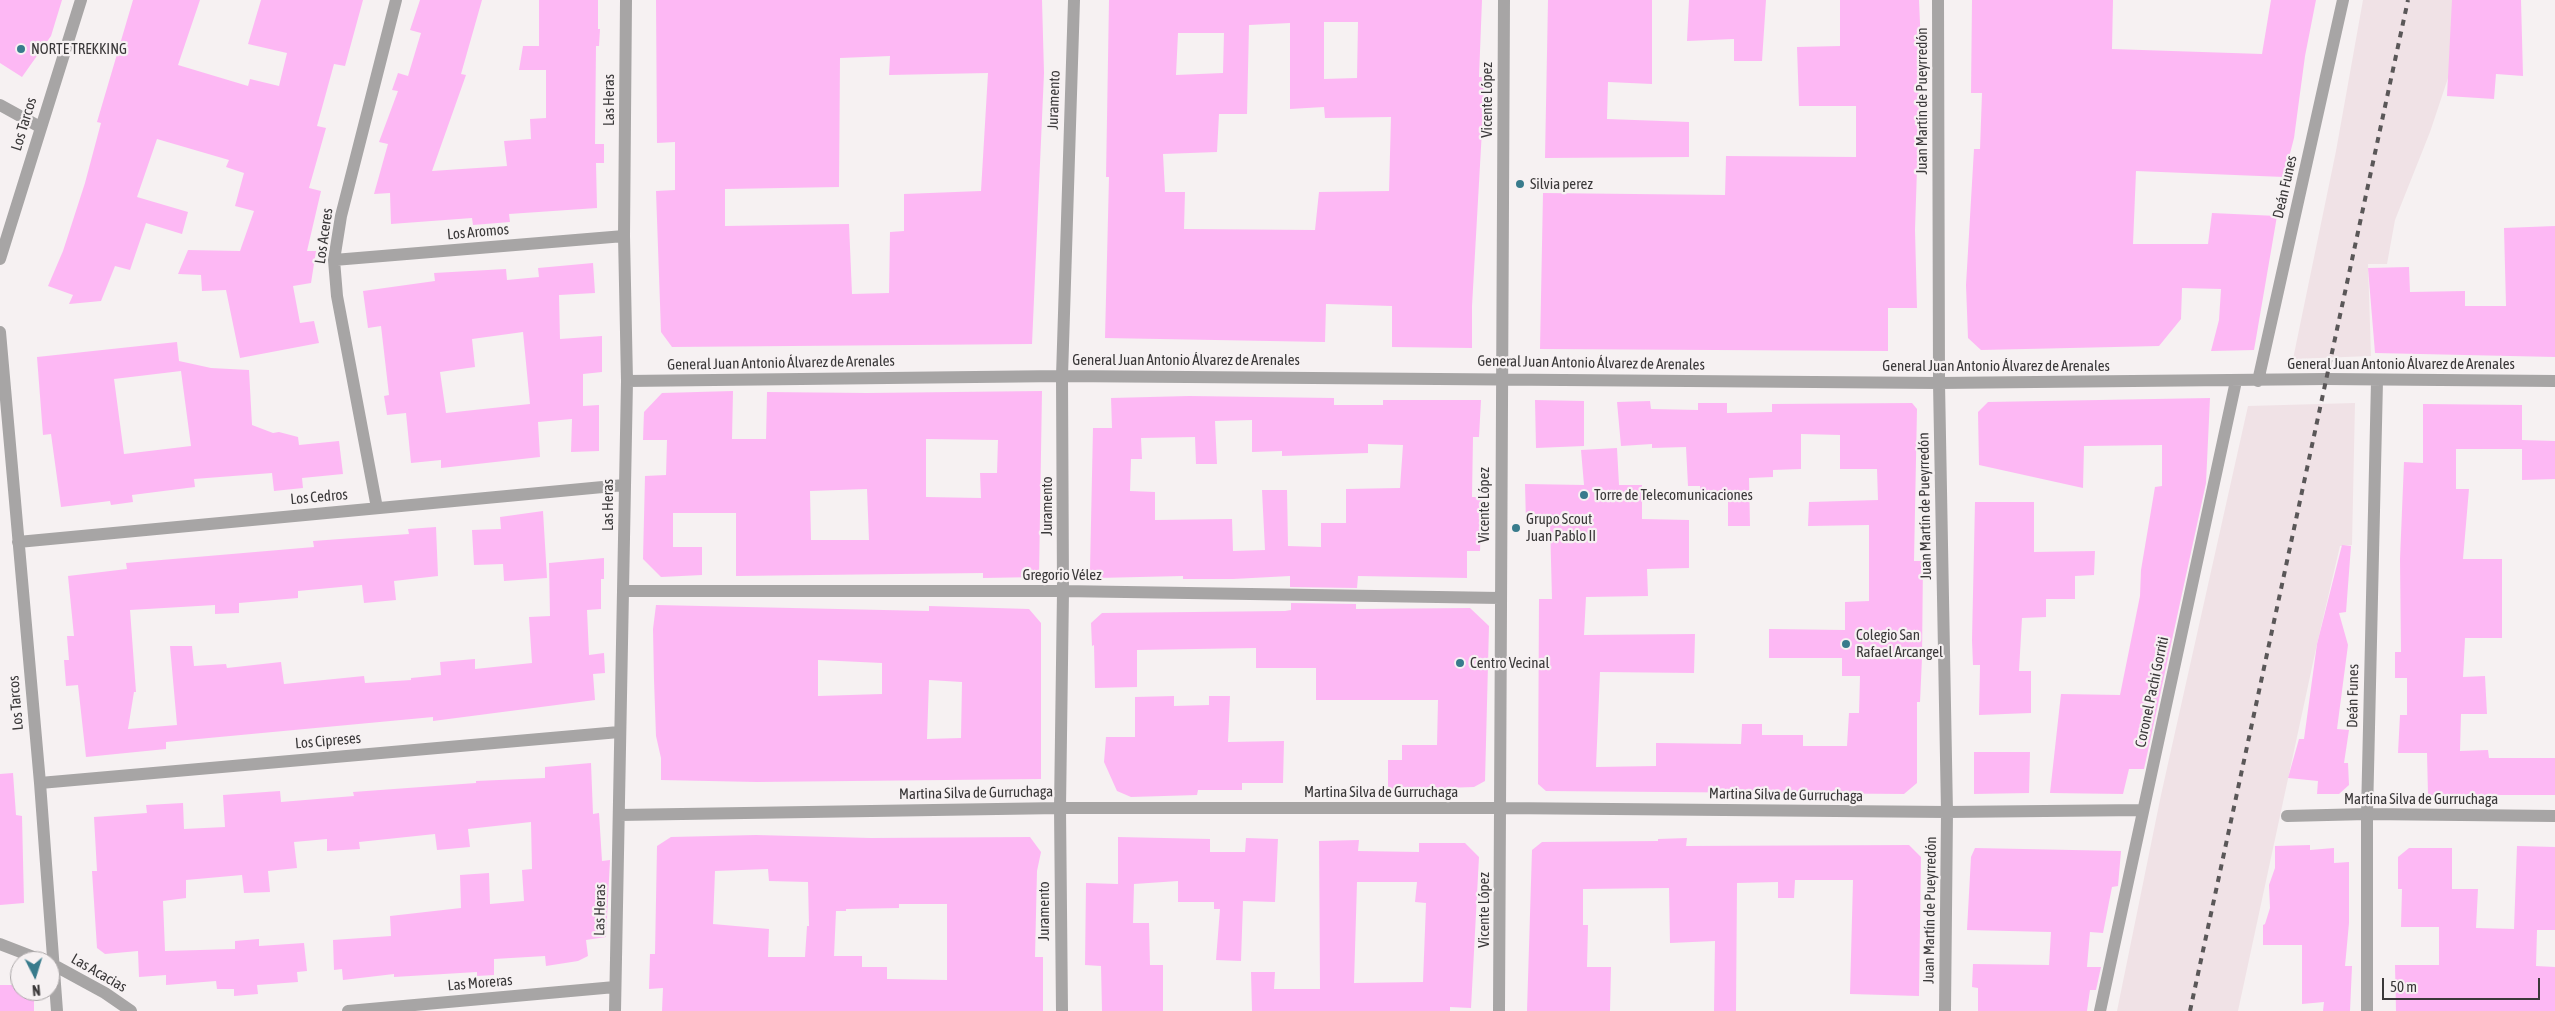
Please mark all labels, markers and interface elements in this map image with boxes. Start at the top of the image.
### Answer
street label: Juan Martín de Pueyrredón [1913,27,1931,175]
place label: NORTE TREKKING [31,40,127,58]
marker: NORTE TREKKING [15,43,27,55]
street label: Vicente López [1478,62,1496,138]
street label: Juramento [1044,70,1064,130]
street label: Las Heras [600,74,618,126]
street label: Los Tarcos [7,95,41,153]
street label: Deán Funes [2269,154,2301,220]
place label: Silvia perez [1530,175,1593,193]
marker: Silvia perez [1514,178,1526,190]
street label: Los Aceres [311,207,337,265]
street label: Los Aromos [446,220,510,244]
street label: General Juan Antonio Álvarez de Arenales [1072,351,1300,369]
street label: General Juan Antonio Álvarez de Arenales [667,352,895,374]
street label: General Juan Antonio Álvarez de Arenales [1477,352,1705,374]
street label: General Juan Antonio Álvarez de Arenales [2287,355,2515,373]
street label: General Juan Antonio Álvarez de Arenales [1882,357,2110,375]
street label: Juan Martín de Pueyrredón [1915,432,1935,580]
street label: Vicente López [1475,467,1493,543]
street label: Juramento [1038,476,1056,536]
street label: Las Heras [599,479,617,531]
street label: Los Cedros [290,486,348,508]
place label: Torre de Telecomunicaciones [1594,486,1753,504]
marker: Torre de Telecomunicaciones [1578,489,1590,501]
place label: Grupo Scout Juan Pablo II [1526,510,1596,545]
marker: Grupo Scout Juan Pablo II [1510,522,1522,534]
street label: Gregorio Vélez [1022,566,1102,584]
place label: Colegio San Rafael Arcangel [1856,626,1943,661]
street label: Coronel Pachi Gorriti [2131,635,2173,749]
marker: Colegio San Rafael Arcangel [1840,638,1852,650]
place label: Centro Vecinal [1470,654,1550,672]
marker: Centro Vecinal [1454,657,1466,669]
street label: Deán Funes [2343,664,2363,728]
street label: Los Tarcos [5,675,27,731]
street label: Los Cipreses [294,729,362,753]
street label: Martina Silva de Gurruchaga [899,783,1053,803]
street label: Martina Silva de Gurruchaga [1304,783,1458,801]
street label: Martina Silva de Gurruchaga [1709,785,1863,805]
street label: Martina Silva de Gurruchaga [2344,790,2498,808]
street label: Juan Martín de Pueyrredón [1920,836,1940,984]
street label: Vicente López [1475,872,1493,948]
street label: Juramento [1035,881,1053,941]
street label: Las Heras [591,884,609,936]
street label: Las Acacias [68,950,130,996]
north arrow [10,951,60,1001]
scale bar [2385,968,2542,1000]
street label: Las Moreras [447,971,513,995]
text: 50 m [2390,978,2417,995]
text: N [31,982,41,998]

